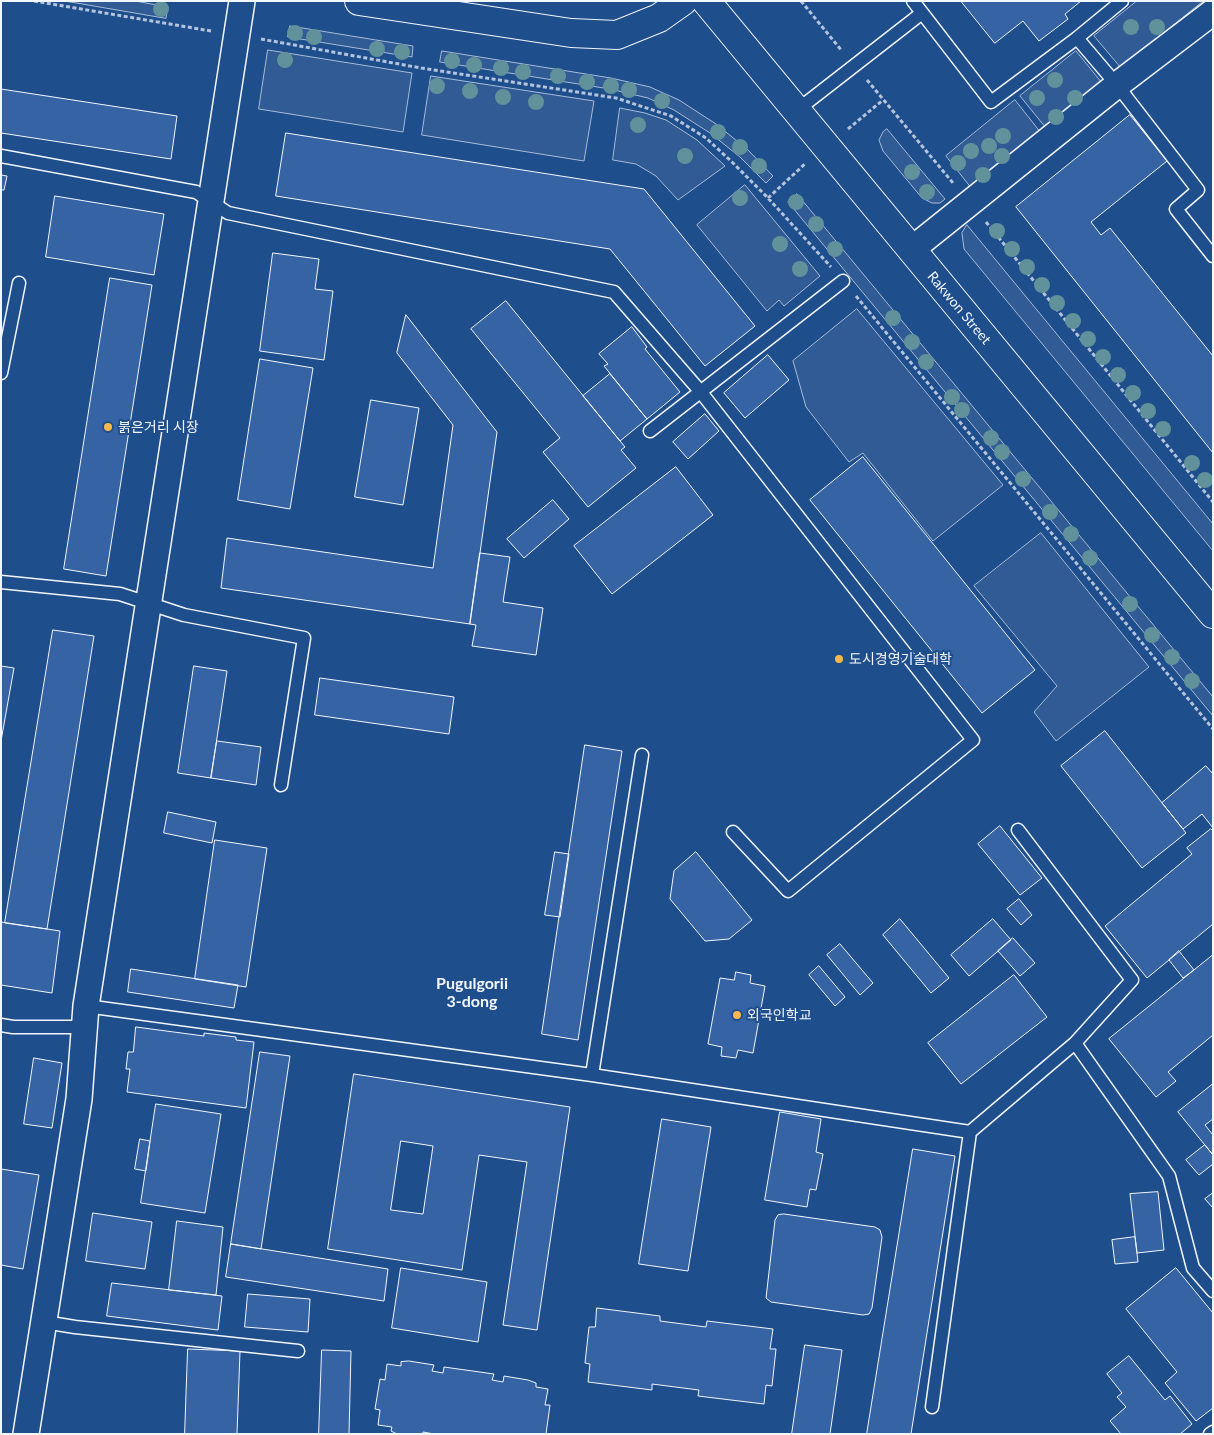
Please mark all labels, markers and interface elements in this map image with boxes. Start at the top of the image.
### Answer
street label: Rakwon Street [924,268,994,348]
place label: 붉은거리 시장 [118,419,199,435]
marker: 붉은거리 시장 [102,421,114,433]
place label: 도시경영기술대학 [849,651,952,667]
marker: 도시경영기술대학 [833,653,845,665]
district label: Pugulgorii 3-dong [436,974,508,1012]
place label: 외국인학교 [747,1007,811,1023]
marker: 외국인학교 [731,1009,743,1021]

